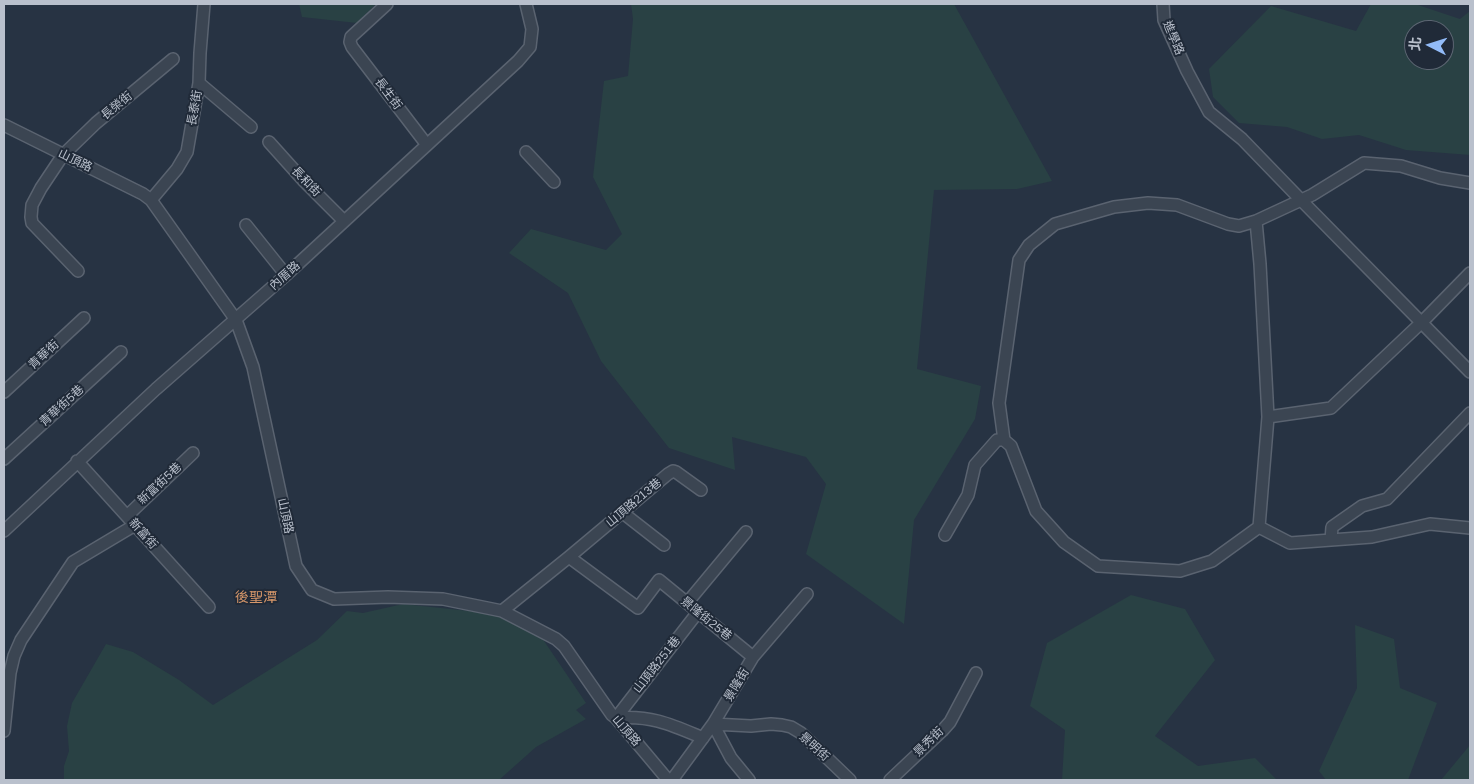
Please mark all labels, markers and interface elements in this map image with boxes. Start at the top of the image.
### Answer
street label: 進學路 [1159,19,1187,57]
north arrow [1404,20,1454,70]
text: 北 [1406,36,1424,51]
street label: 長生街 [371,75,405,113]
street label: 長榮街 [99,89,135,123]
street label: 長泰街 [185,89,205,127]
street label: 山頂路 [56,147,94,175]
street label: 長和街 [288,164,324,200]
street label: 內厝路 [267,259,303,293]
street label: 青華街 [26,337,62,373]
street label: 青華街5巷 [37,382,87,430]
street label: 新富街5巷 [135,460,185,508]
street label: 山頂路213巷 [603,476,665,530]
street label: 山頂路 [274,497,296,535]
street label: 新富街 [126,516,160,552]
district label: 後聖潭 [235,590,277,606]
street label: 景隆街25巷 [678,594,734,644]
street label: 山頂路251巷 [630,634,684,696]
street label: 景隆街 [722,666,752,704]
street label: 山頂路 [609,713,643,749]
street label: 景秀街 [911,724,947,760]
street label: 景明街 [796,730,832,764]

